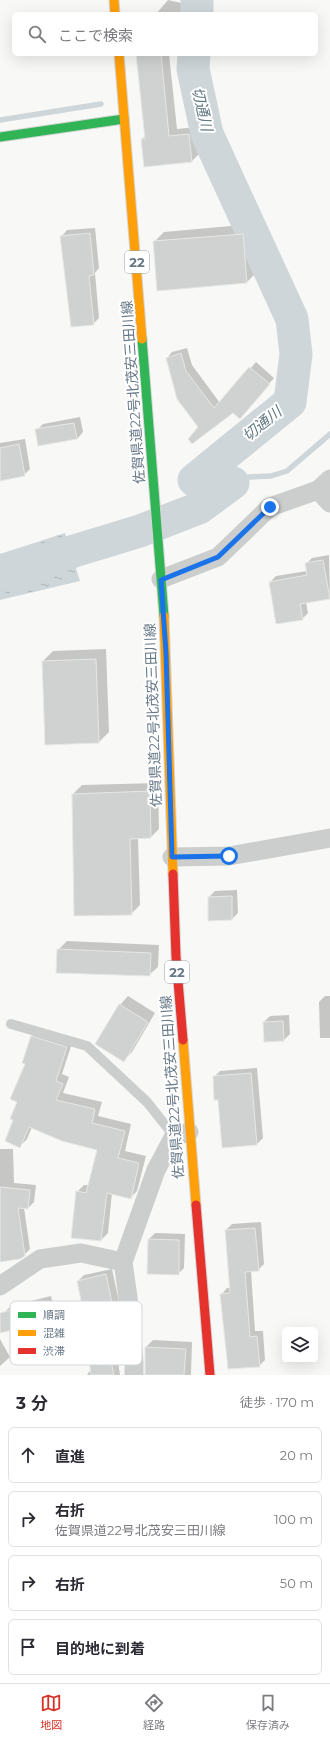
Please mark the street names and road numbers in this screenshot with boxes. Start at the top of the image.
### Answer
road number: 22 [125,251,149,273]
street label: 佐賀県道22号北茂安三田川線 [118,300,148,484]
street label: 佐賀県道22号北茂安三田川線 [141,623,165,807]
road number: 22 [165,961,189,983]
street label: 佐賀県道22号北茂安三田川線 [157,995,187,1179]

